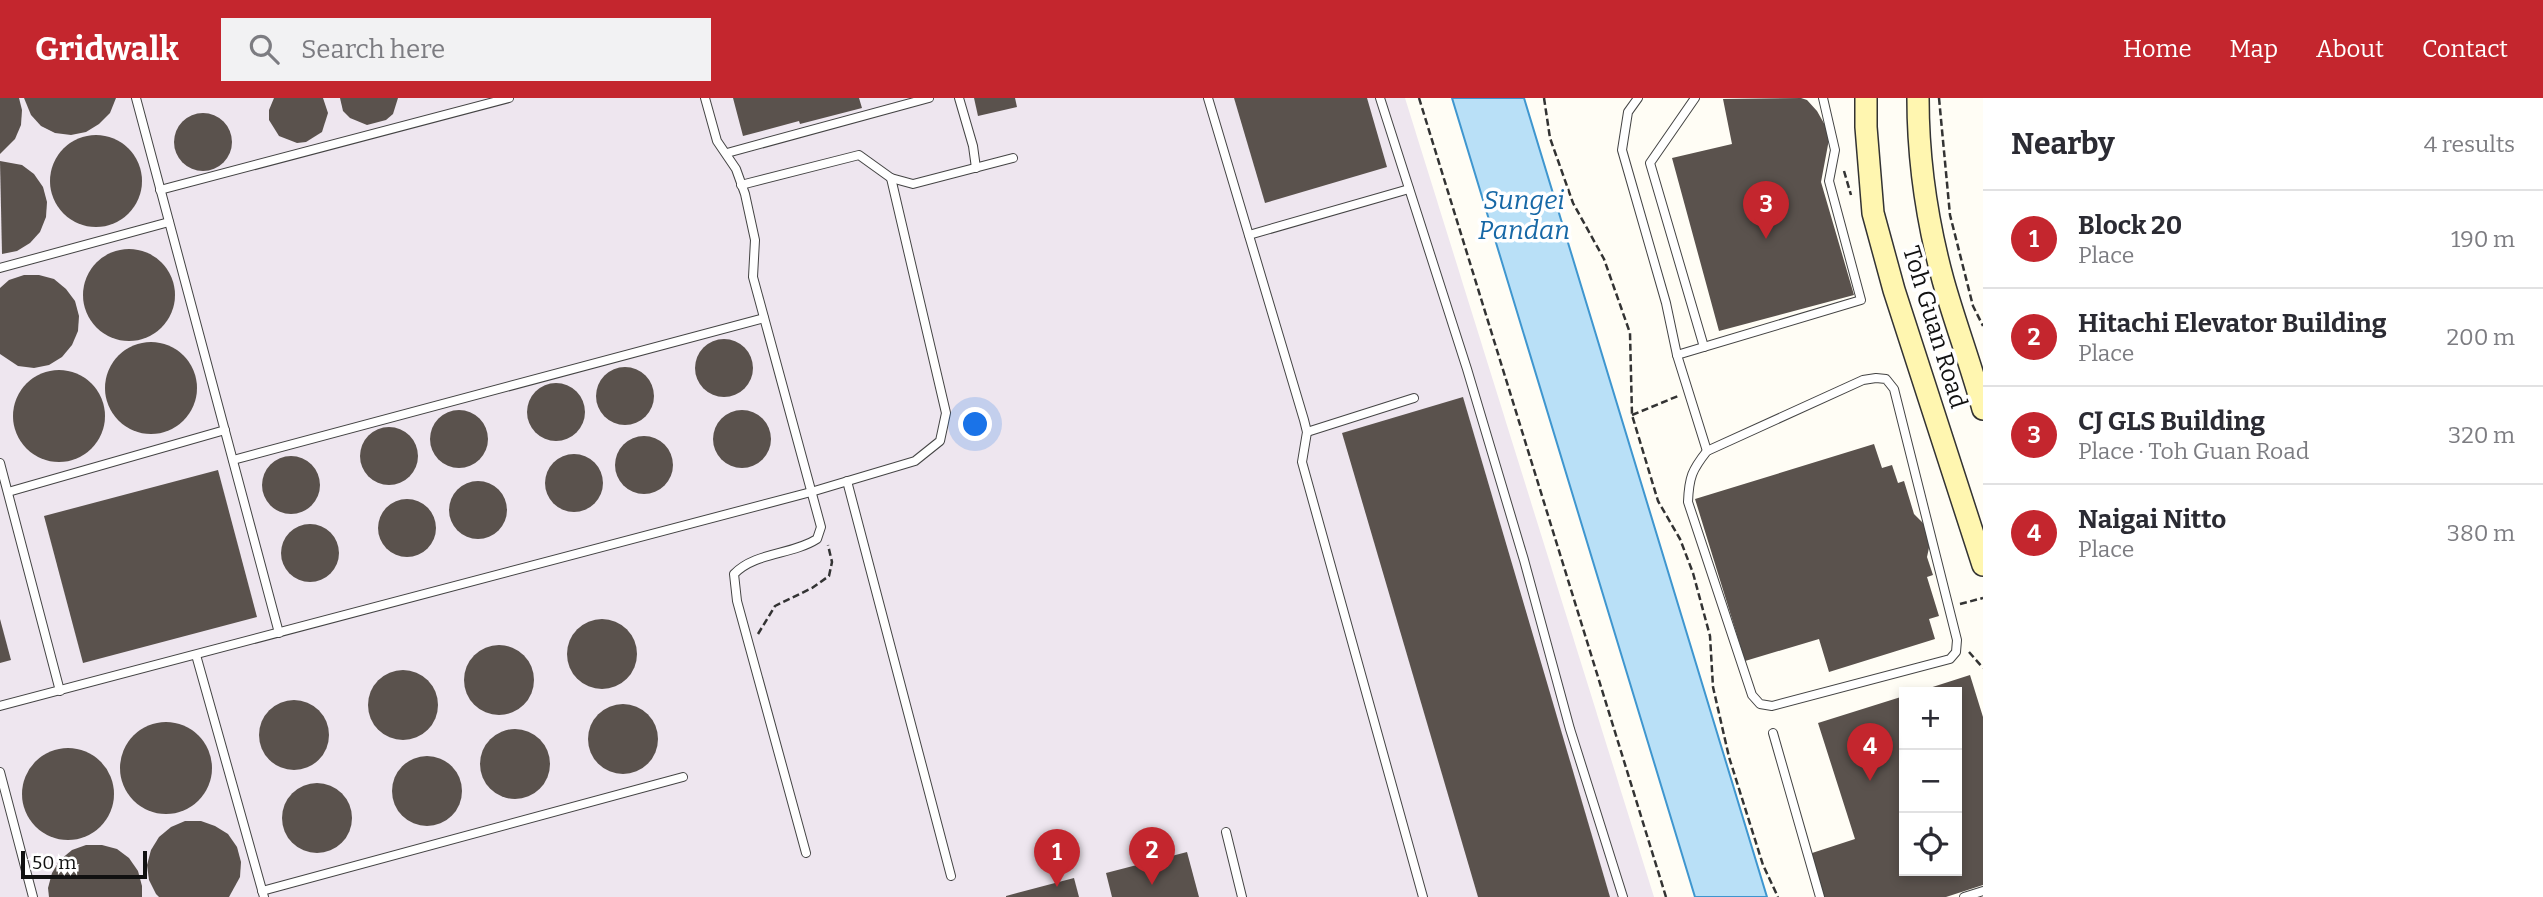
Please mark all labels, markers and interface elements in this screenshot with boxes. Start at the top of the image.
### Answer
search box [221,18,711,81]
text: Gridwalk [35,29,179,69]
icon: search [245,30,283,68]
text: Search here [301,34,445,65]
text: Home [2123,35,2192,63]
text: Map [2230,35,2278,63]
text: About [2316,35,2384,63]
text: Contact [2422,35,2508,63]
text: Nearby [2011,126,2115,162]
text: 4 results [2424,130,2515,158]
pin: 3 [1743,181,1789,239]
water label: Sungei Pandan [1478,185,1570,246]
text: Block 20 [2078,210,2182,241]
text: 1 [2029,225,2039,253]
text: 190 m [2451,225,2515,253]
text: Place [2078,241,2134,269]
street label: Toh Guan Road [1897,242,1973,412]
text: Hitachi Elevator Building [2078,308,2387,339]
text: 2 [2028,323,2040,351]
text: 200 m [2446,323,2515,351]
text: Place [2078,339,2134,367]
text: CJ GLS Building [2078,406,2265,437]
your location [958,407,992,441]
text: 3 [2027,421,2041,449]
text: 320 m [2448,421,2515,449]
text: Place · Toh Guan Road [2078,437,2310,465]
text: Naigai Nitto [2078,504,2226,535]
text: 4 [2027,519,2041,547]
text: 380 m [2447,519,2515,547]
text: Place [2078,535,2134,563]
map controls [1899,687,1962,876]
button: + [1899,687,1962,750]
pin: 4 [1847,723,1893,781]
button: − [1899,750,1962,813]
button: locate [1899,813,1962,876]
pin: 2 [1129,827,1175,885]
pin: 1 [1034,829,1080,887]
scale bar [21,848,147,880]
text: 50 m [32,851,76,874]

